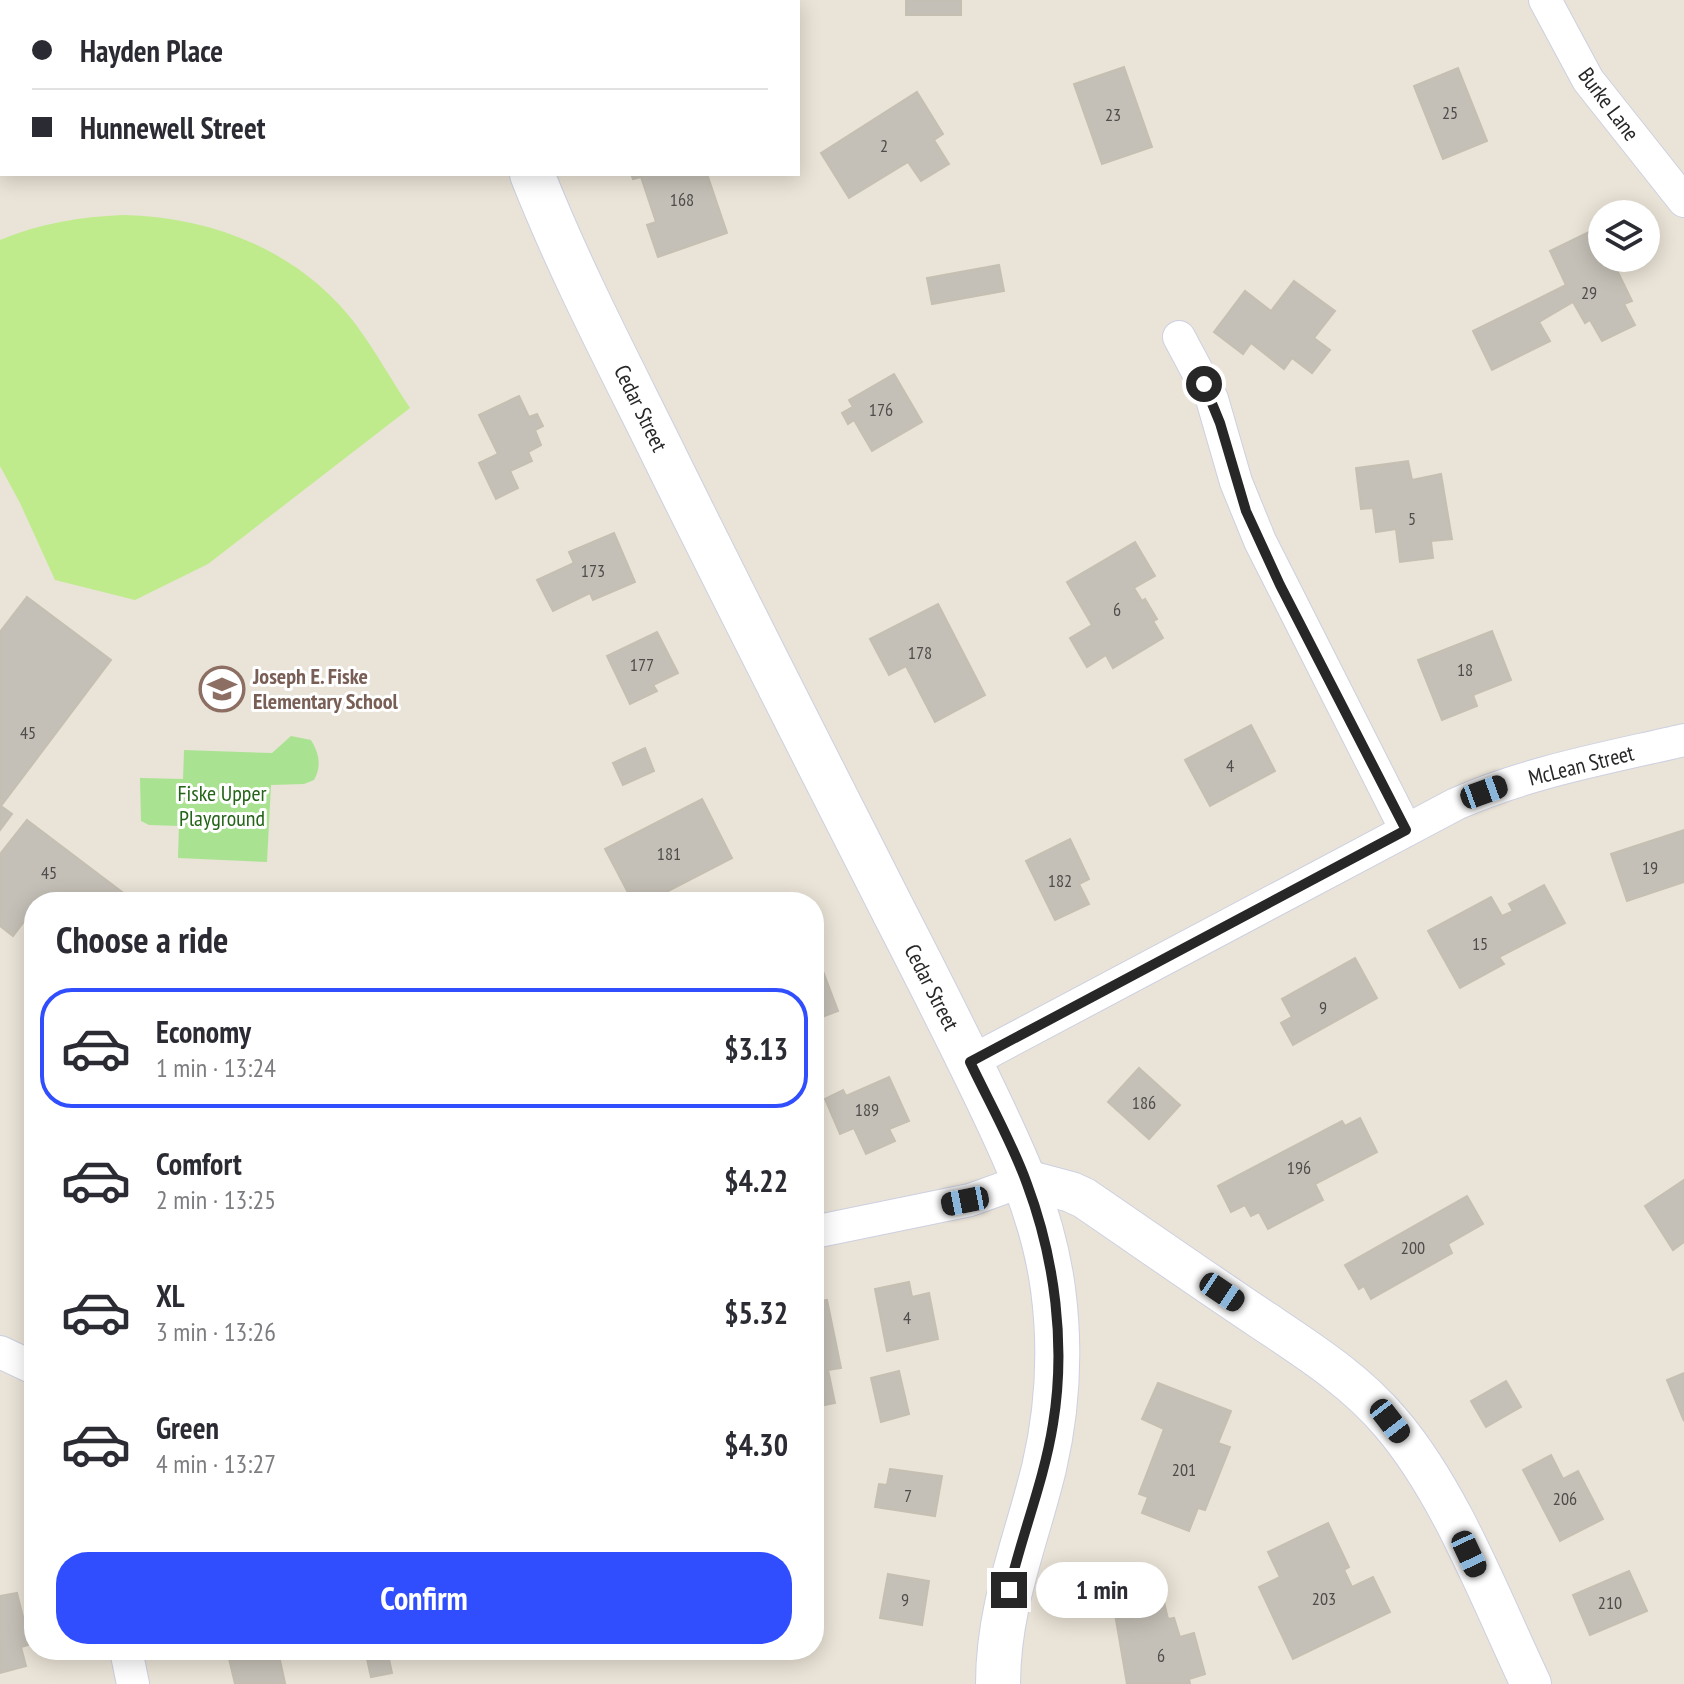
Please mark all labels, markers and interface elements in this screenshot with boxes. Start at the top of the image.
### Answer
text: Hayden Place [80,31,223,70]
street label: Burke Lane [1572,62,1646,146]
house number: 25 [1442,101,1458,124]
house number: 23 [1105,103,1121,126]
text: Hunnewell Street [80,108,266,147]
house number: 2 [880,134,888,157]
house number: 168 [670,188,694,211]
map controls [1588,200,1660,272]
button: layers [1588,200,1660,272]
house number: 29 [1581,281,1597,304]
street label: Cedar Street [608,360,674,456]
route start [1186,366,1222,402]
house number: 176 [869,398,893,421]
house number: 5 [1408,507,1416,530]
house number: 173 [581,559,605,582]
house number: 6 [1113,598,1121,621]
house number: 178 [908,641,932,664]
house number: 177 [630,653,654,676]
house number: 18 [1457,658,1473,681]
place label: Joseph E. Fiske Elementary School [252,662,399,715]
school or university icon: Joseph E. Fiske Elementary School [198,665,246,713]
house number: 45 [20,721,36,744]
street label: McLean Street [1525,738,1637,792]
house number: 4 [1226,754,1234,777]
car [1457,773,1511,811]
park label: Fiske Upper Playground [177,779,267,832]
house number: 181 [657,842,681,865]
house number: 19 [1642,856,1658,879]
house number: 45 [41,861,57,884]
house number: 182 [1048,869,1072,892]
text: Choose a ride [56,916,228,963]
house number: 15 [1472,932,1488,955]
street label: Cedar Street [898,939,966,1035]
house number: 9 [1319,996,1327,1019]
icon: car [60,1012,132,1084]
text: Economy [156,1012,251,1051]
text: $3.13 [724,1029,788,1068]
text: 1 min · 13:24 [156,1051,276,1084]
house number: 186 [1132,1091,1156,1114]
house number: 189 [855,1098,879,1121]
icon: car [60,1144,132,1216]
text: Comfort [156,1144,242,1183]
house number: 196 [1287,1156,1311,1179]
text: $4.22 [724,1161,788,1200]
text: 2 min · 13:25 [156,1183,276,1216]
car [939,1185,991,1217]
house number: 200 [1401,1236,1425,1259]
car [1195,1269,1249,1315]
icon: car [60,1276,132,1348]
text: XL [156,1276,185,1315]
text: $5.32 [724,1293,788,1332]
house number: 4 [903,1306,911,1329]
text: 3 min · 13:26 [156,1315,276,1348]
car [1366,1395,1414,1447]
icon: car [60,1408,132,1480]
text: Green [156,1408,219,1447]
text: $4.30 [724,1425,788,1464]
text: 4 min · 13:27 [156,1447,276,1480]
house number: 201 [1172,1458,1196,1481]
house number: 7 [904,1484,912,1507]
house number: 206 [1553,1487,1577,1510]
car [1448,1527,1490,1581]
button: Confirm [56,1552,792,1644]
callout: 1 min [1037,1562,1169,1618]
route end [991,1572,1027,1608]
text: 1 min [1076,1573,1128,1606]
house number: 203 [1312,1587,1336,1610]
house number: 9 [901,1588,909,1611]
house number: 210 [1598,1591,1622,1614]
house number: 6 [1157,1644,1165,1667]

